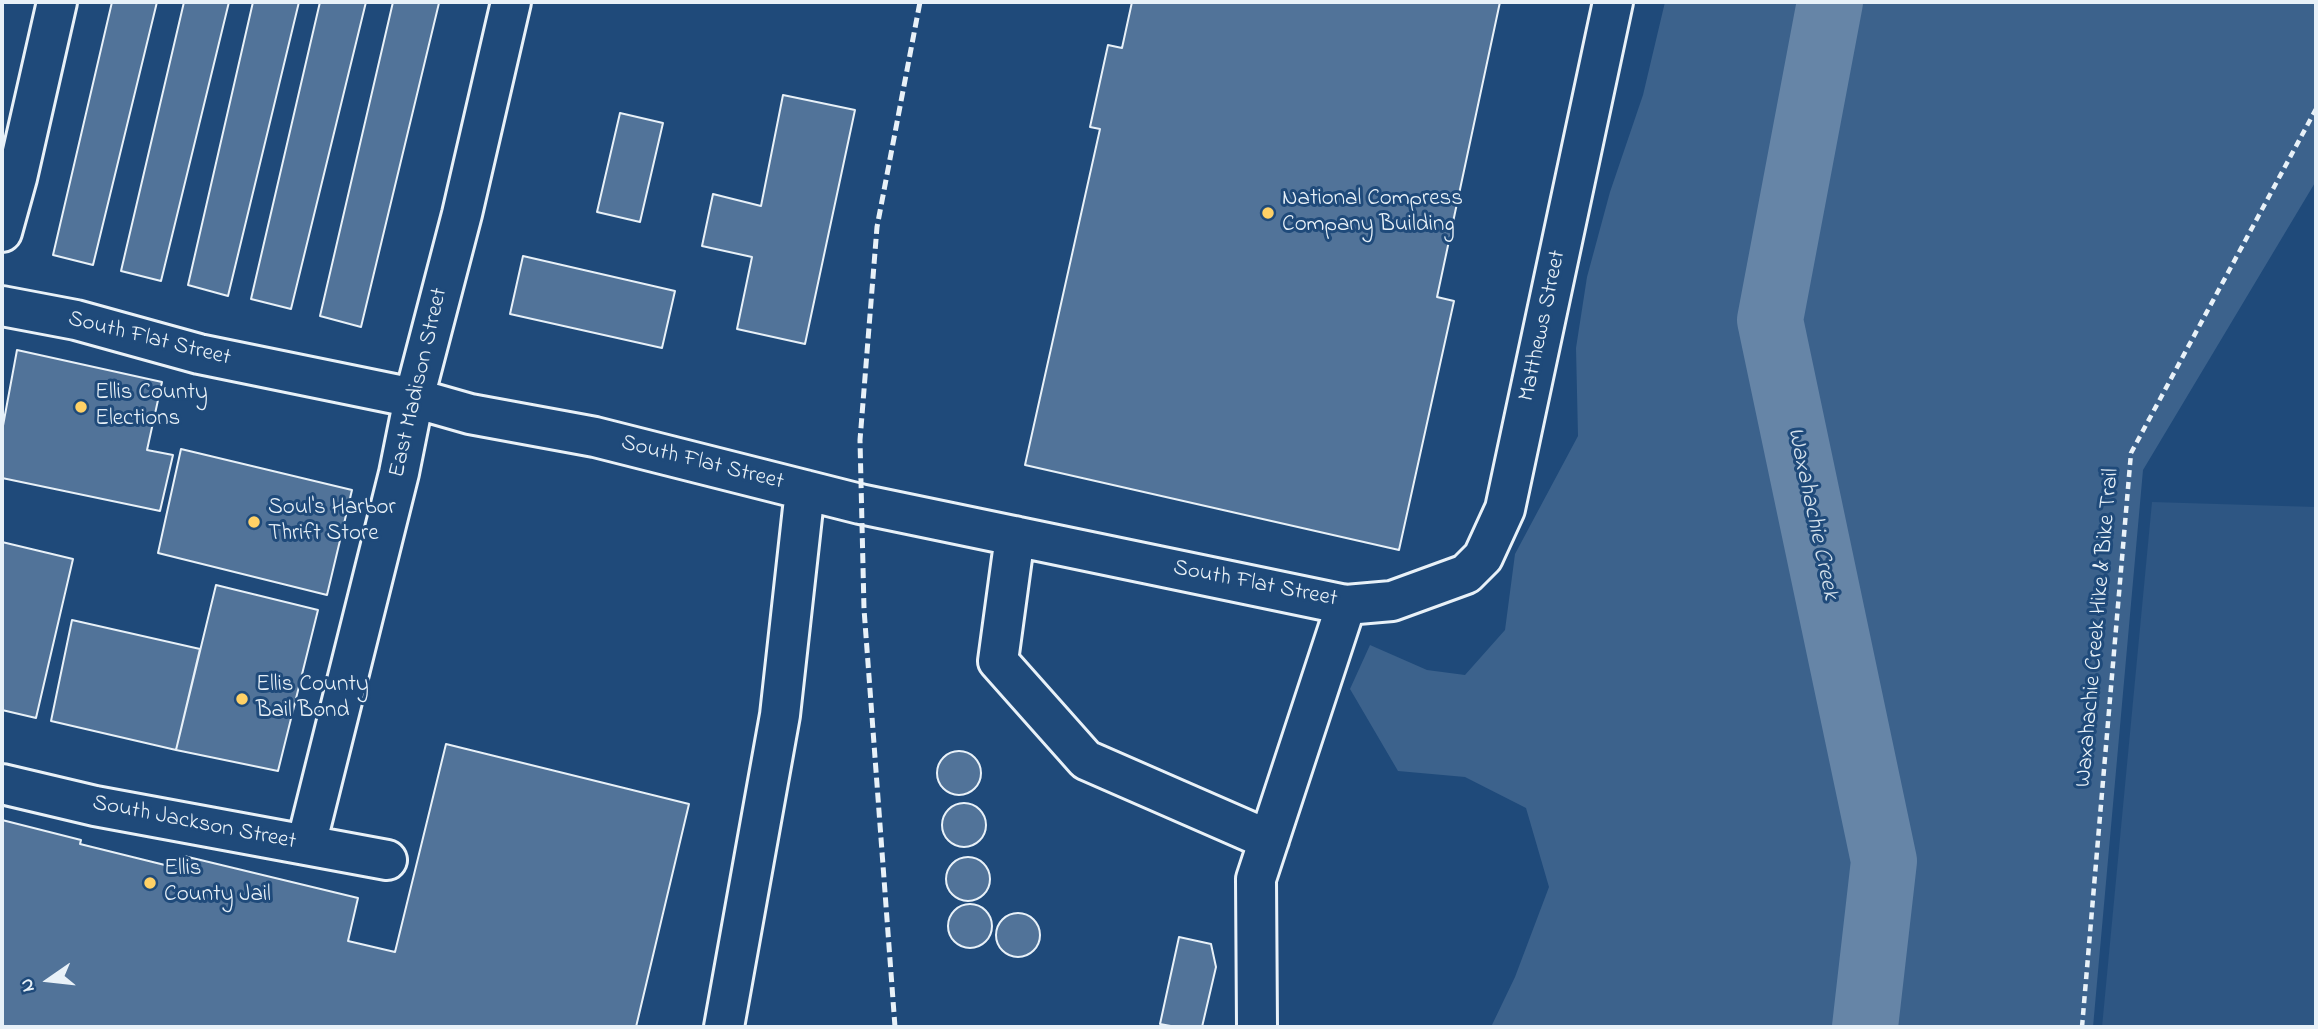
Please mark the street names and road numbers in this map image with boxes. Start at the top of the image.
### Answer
street label: Matthews Street [1515,248,1573,404]
street label: East Madison Street [385,286,455,480]
street label: South Flat Street [65,306,233,374]
street label: South Flat Street [618,430,786,498]
street label: Waxahachie Creek Hike & Bike Trail [2071,467,2127,789]
street label: South Flat Street [1170,556,1340,614]
street label: South Jackson Street [90,791,298,857]

